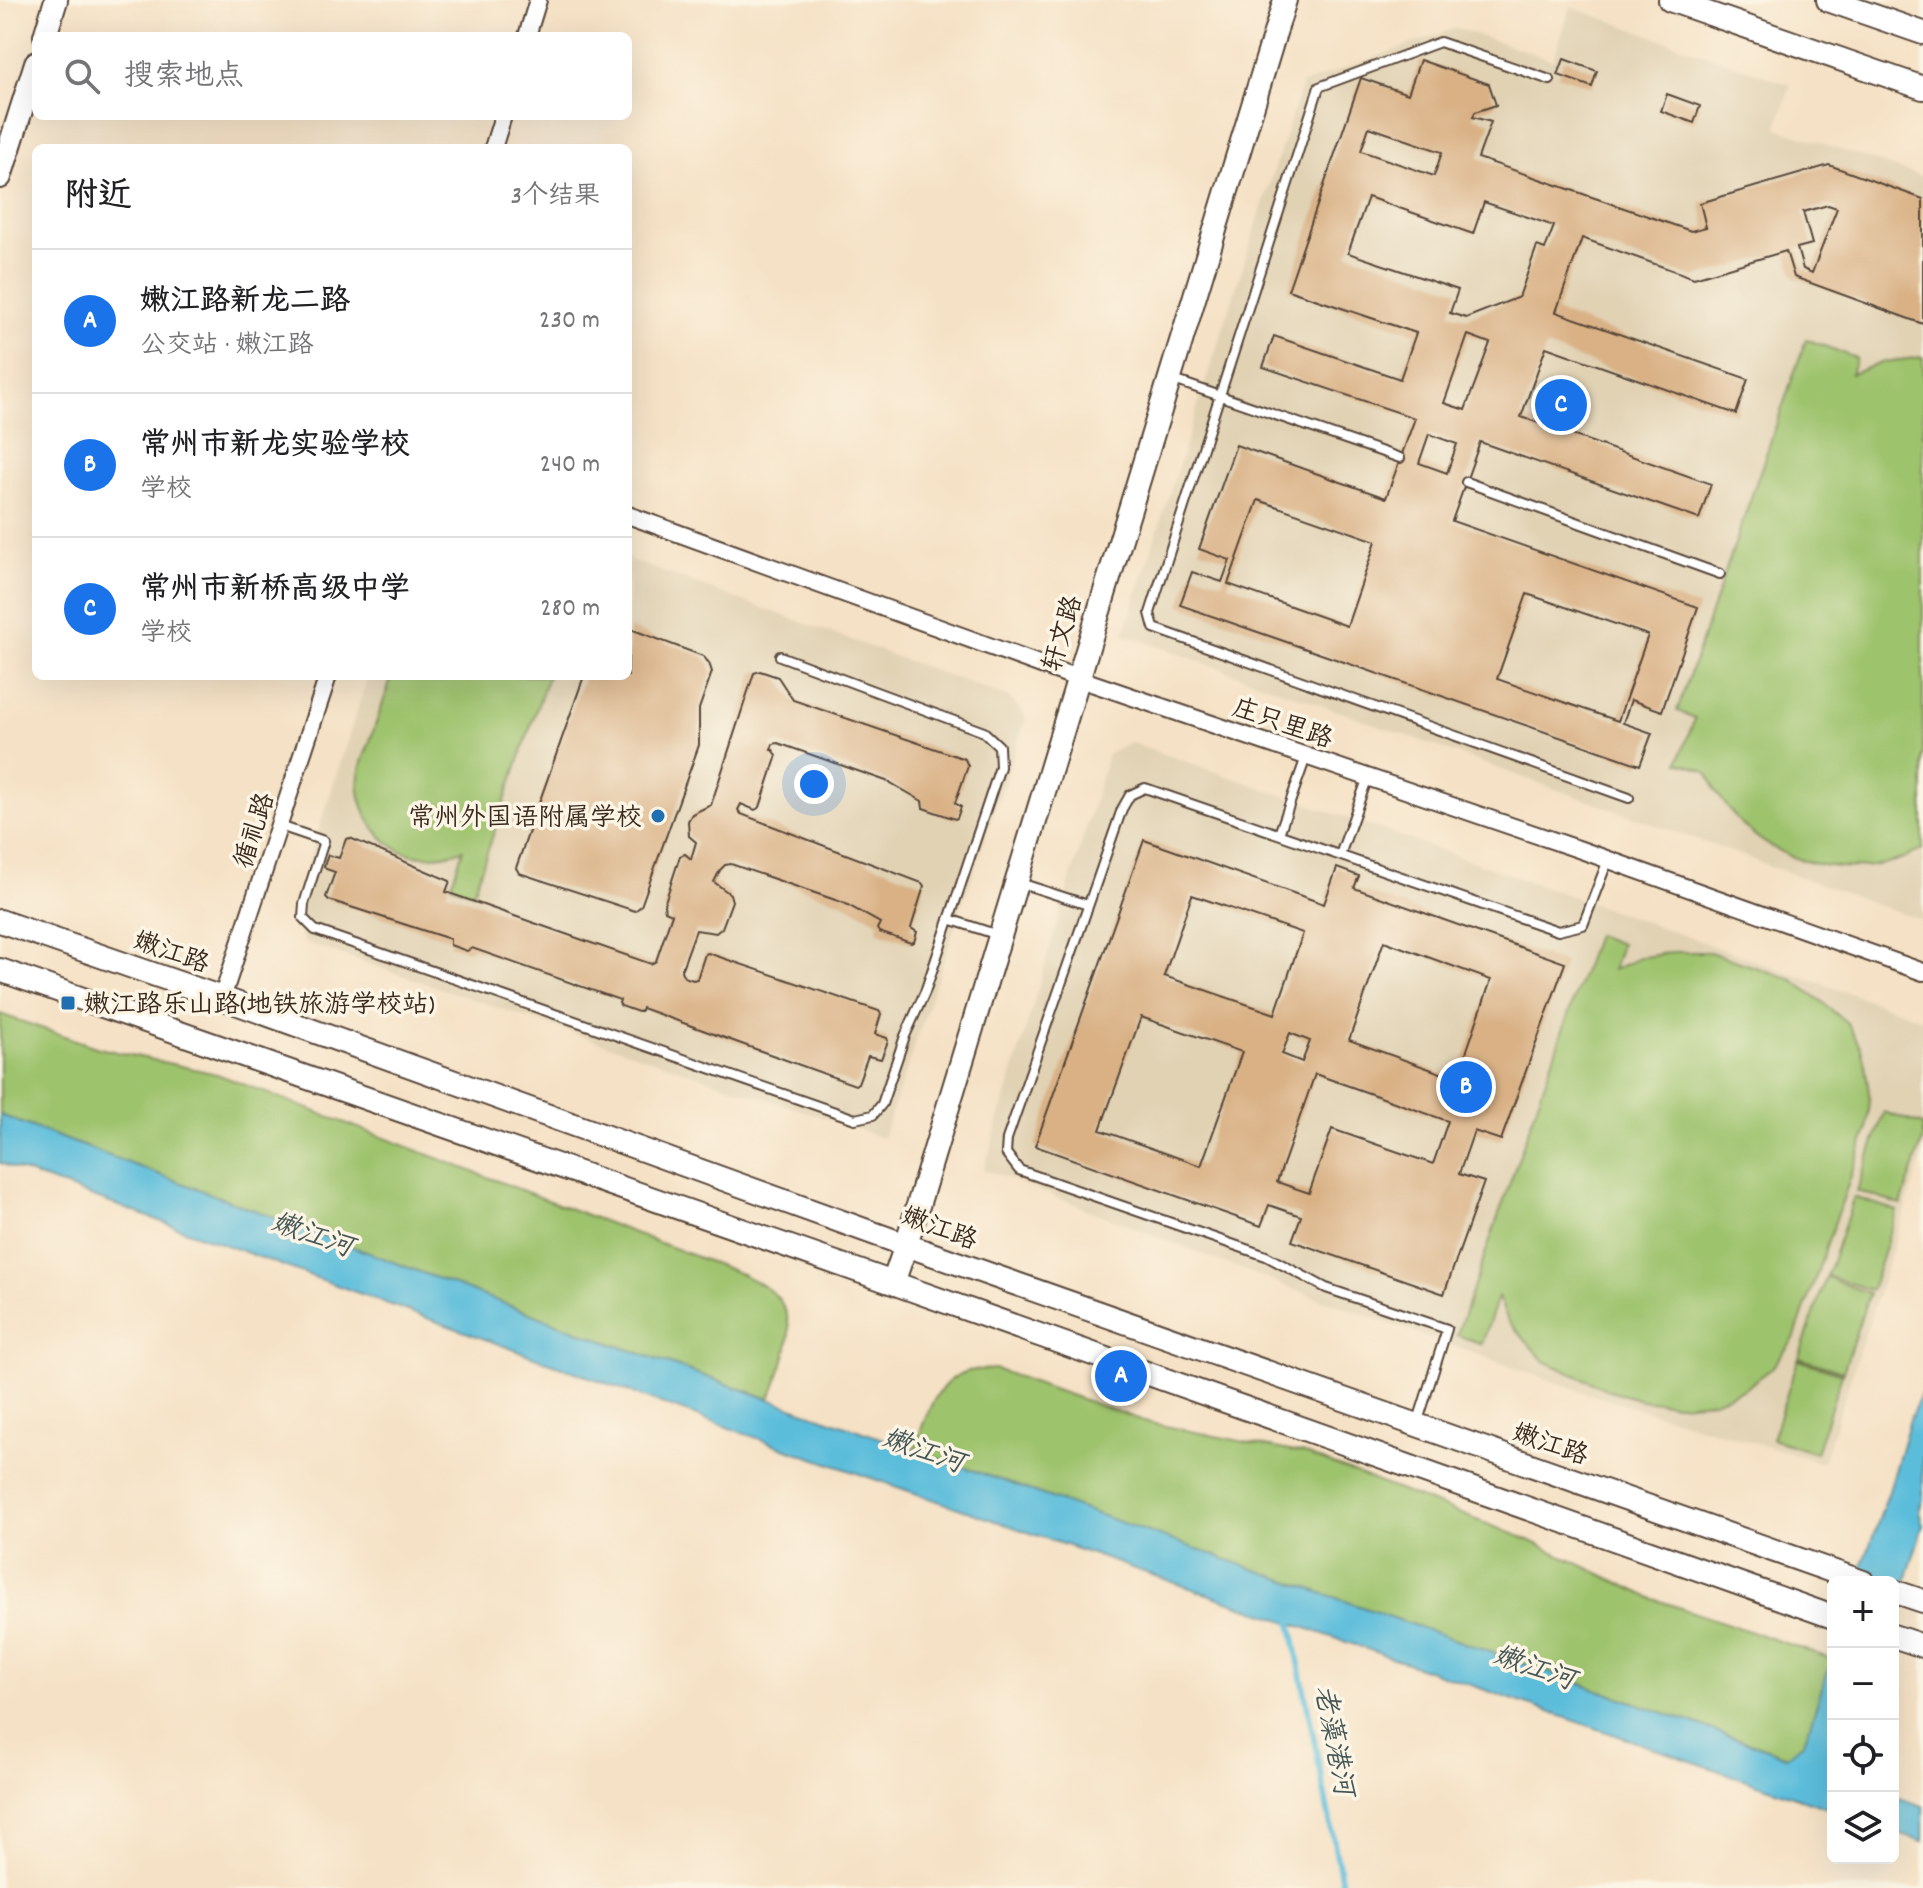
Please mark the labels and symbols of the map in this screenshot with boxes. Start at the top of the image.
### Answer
pin: C [1535,375,1587,435]
street label: 轩文路 [1035,591,1093,677]
street label: 庄只里路 [1227,691,1337,760]
your location [794,764,834,804]
street label: 循礼路 [227,788,286,874]
place label: 常州外国语附属学校 [408,801,642,838]
marker: 常州外国语附属学校 [649,807,667,825]
street label: 嫩江路 [128,924,214,985]
place label: 嫩江路乐山路(地铁旅游学校站) [84,988,435,1025]
marker: 嫩江路乐山路(地铁旅游学校站) [59,994,77,1012]
pin: B [1440,1057,1492,1117]
street label: 嫩江路 [896,1200,982,1261]
water label: 嫩江河 [265,1205,361,1272]
pin: A [1095,1346,1147,1406]
street label: 嫩江路 [1507,1416,1593,1477]
water label: 嫩江河 [876,1421,972,1488]
water label: 嫩江河 [1487,1638,1583,1705]
water label: 老藻港河 [1301,1682,1362,1804]

